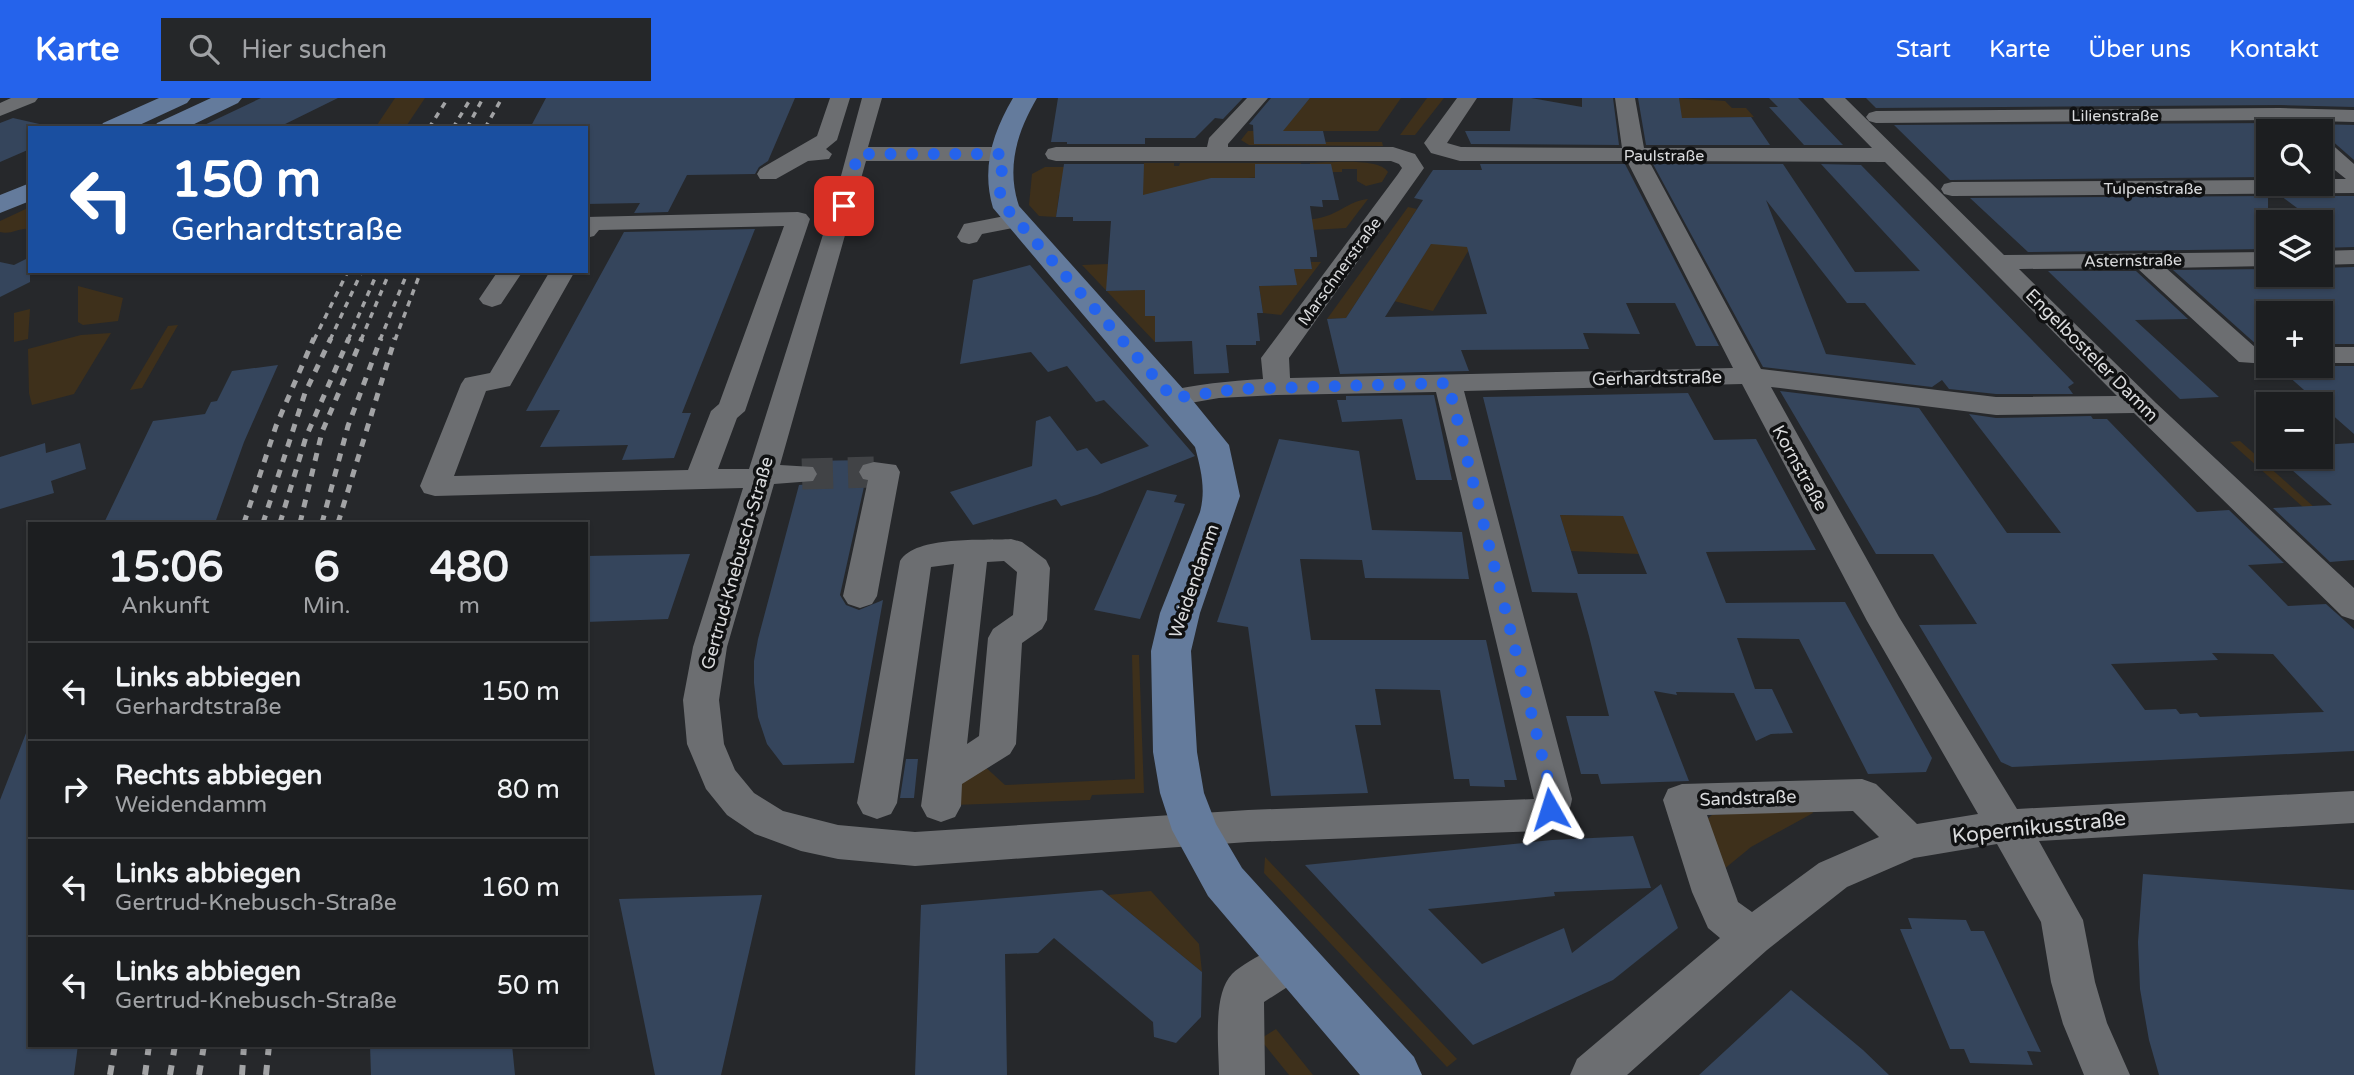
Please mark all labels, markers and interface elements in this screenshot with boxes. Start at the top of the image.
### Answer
search box [161,18,651,81]
text: Karte [35,30,119,69]
icon: search [185,30,223,68]
text: Hier suchen [241,34,387,65]
text: Start [1896,35,1951,64]
text: Karte [1989,35,2050,64]
text: Über uns [2088,35,2191,64]
text: Kontakt [2229,35,2319,64]
street label: Lilienstraße [2071,106,2159,126]
map controls [2256,119,2333,469]
button: search [2256,119,2333,196]
street label: Paulstraße [1624,146,1704,166]
text: 150 m [171,151,321,210]
icon: left [56,154,147,245]
pin [814,176,874,236]
street label: Tulpenstraße [2103,179,2203,199]
icon: arrive [825,187,863,225]
button: layers [2256,210,2333,287]
text: Gerhardtstraße [171,211,403,249]
street label: Marschnerstraße [1294,213,1386,330]
street label: Asternstraße [2084,250,2182,272]
street label: Engelbosteler Damm [2021,284,2163,426]
button: + [2256,301,2333,378]
street label: Gerhardtstraße [1592,366,1722,390]
button: − [2256,392,2333,469]
street label: Kornstraße [1767,421,1833,515]
street label: Gertrud-Knebusch-Straße [696,454,778,672]
street label: Weidendamm [1164,521,1224,641]
text: 15:06 [107,542,224,593]
text: 6 [313,542,340,593]
text: 480 [430,542,509,593]
text: Ankunft [121,592,210,620]
text: Min. [303,592,350,620]
text: m [459,592,480,620]
text: Links abbiegen [115,662,301,693]
icon: left [56,672,94,710]
text: 150 m [480,676,560,707]
text: Gerhardtstraße [115,693,281,721]
text: Rechts abbiegen [115,760,322,791]
icon: right [56,770,94,808]
position arrow [1513,772,1587,846]
text: 80 m [497,774,560,805]
street label: Sandstraße [1699,785,1797,811]
text: Weidendamm [115,791,267,819]
street label: Kopernikusstraße [1951,806,2127,849]
text: Links abbiegen [115,858,301,889]
icon: left [56,868,94,906]
text: 160 m [480,872,560,903]
text: Gertrud-Knebusch-Straße [115,889,397,917]
text: Links abbiegen [115,956,301,987]
icon: left [56,966,94,1004]
text: 50 m [497,970,560,1001]
text: Gertrud-Knebusch-Straße [115,987,397,1015]

